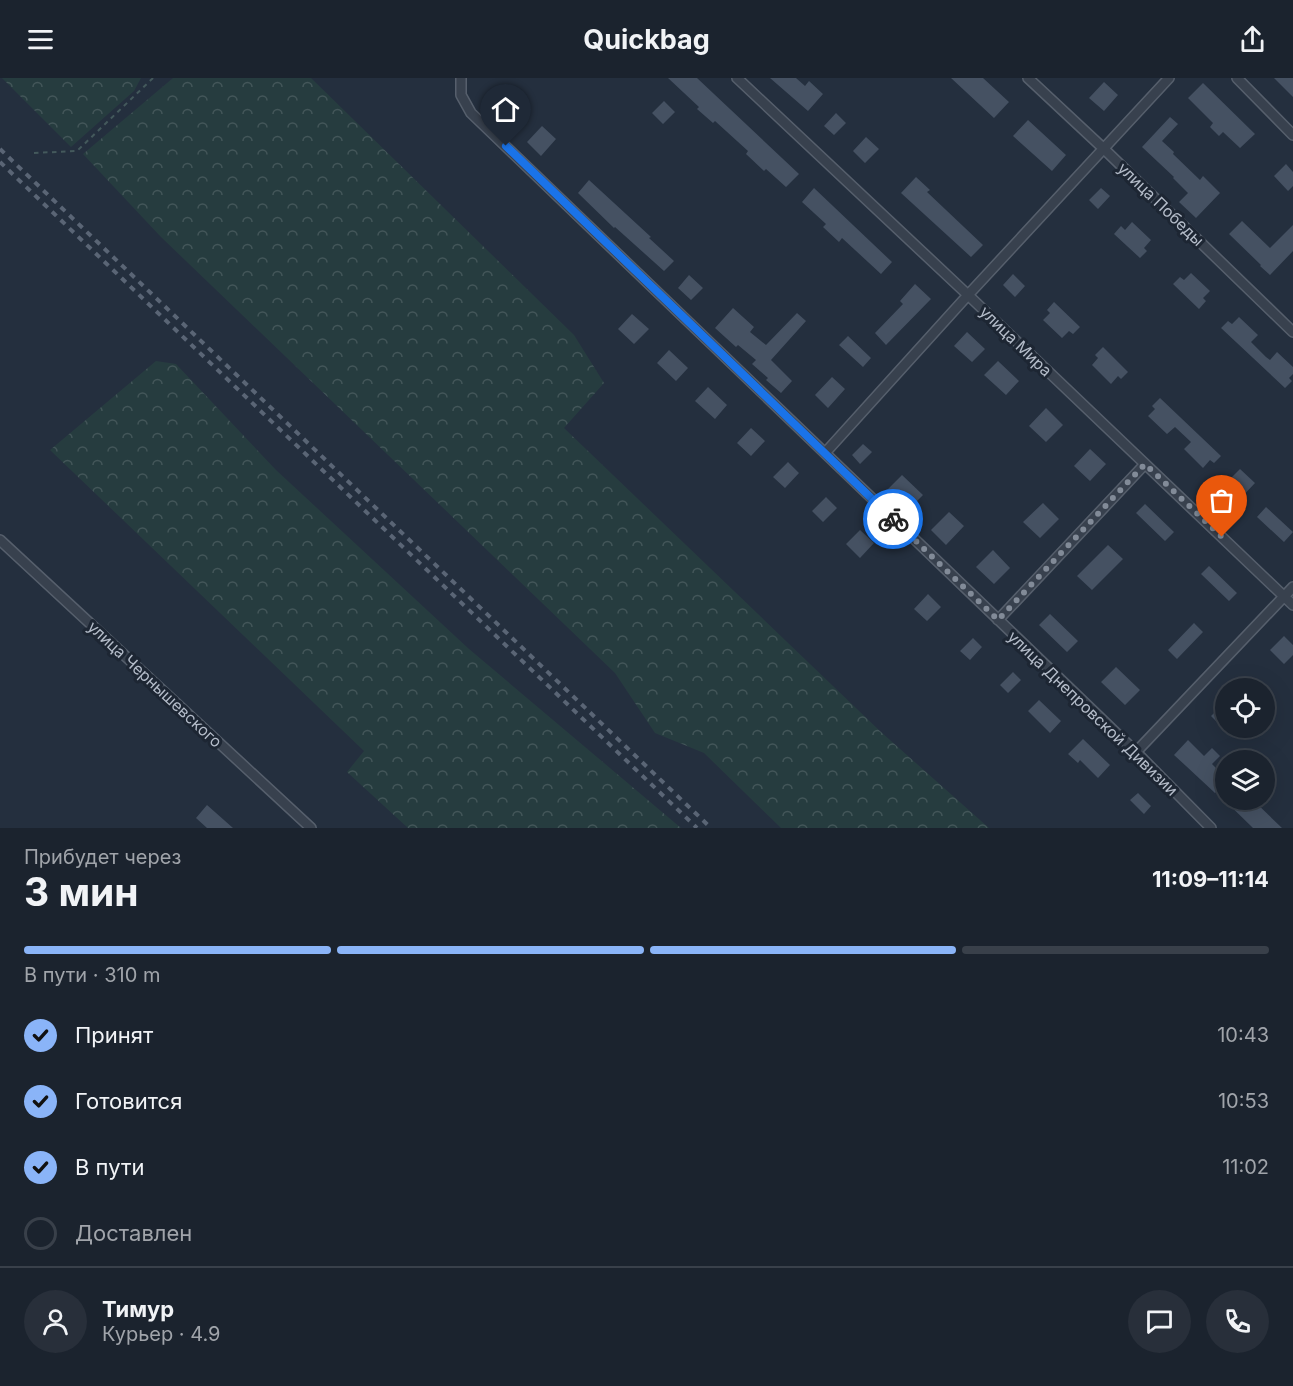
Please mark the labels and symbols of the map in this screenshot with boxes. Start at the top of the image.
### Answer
pin [480,84,531,146]
street label: улица Победы [1114,158,1208,250]
street label: улица Мира [976,302,1056,380]
pin [1196,475,1247,537]
courier [863,489,923,549]
street label: улица Чернышевского [84,617,226,751]
street label: улица Днепровской Дивизии [1004,626,1182,800]

